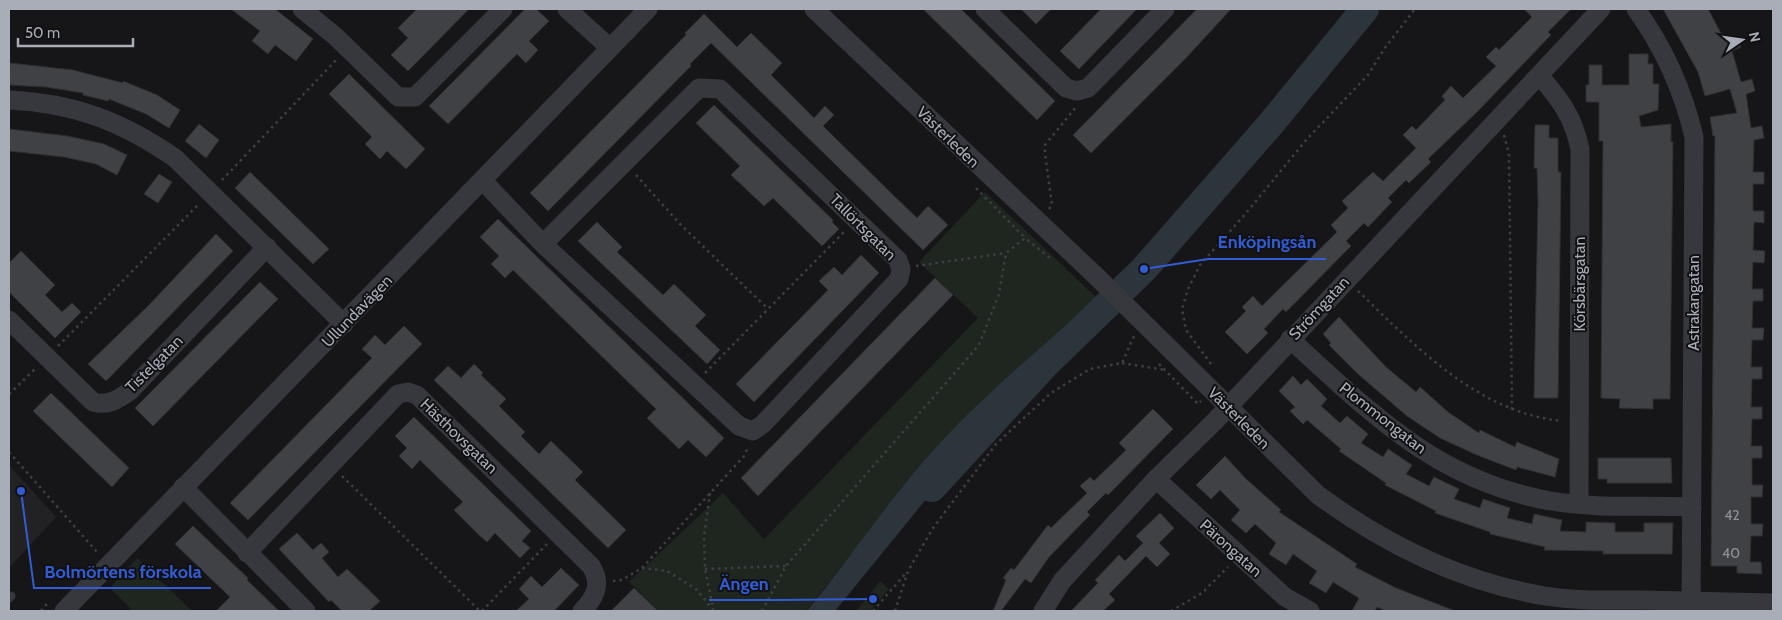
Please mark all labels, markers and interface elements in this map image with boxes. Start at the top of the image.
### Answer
scale bar [18,15,132,47]
north arrow [1717,15,1767,65]
text: 50 m [25,24,60,42]
text: N [1745,30,1765,44]
street label: Västerleden [913,102,983,172]
street label: Tallörtsgatan [826,190,900,264]
callout: Enköpingsån [1208,226,1326,259]
text: Enköpingsån [1218,231,1316,253]
street label: Körsbärsgatan [1570,237,1589,331]
street label: Astrakangatan [1684,255,1703,351]
street label: Ullundavägen [318,271,396,351]
street label: Strömgatan [1285,272,1353,344]
street label: Tistelgatan [121,331,187,397]
street label: Plommongatan [1336,378,1430,458]
street label: Västerleden [1204,383,1274,453]
street label: Hästhovsgatan [416,394,502,478]
house number: 42 [1724,506,1740,524]
street label: Pärongatan [1196,515,1266,581]
house number: 40 [1722,544,1740,562]
callout: Bolmörtens förskola [34,555,211,588]
text: Bolmörtens förskola [44,561,202,583]
callout: Ängen [709,567,778,600]
text: Ängen [719,573,769,595]

